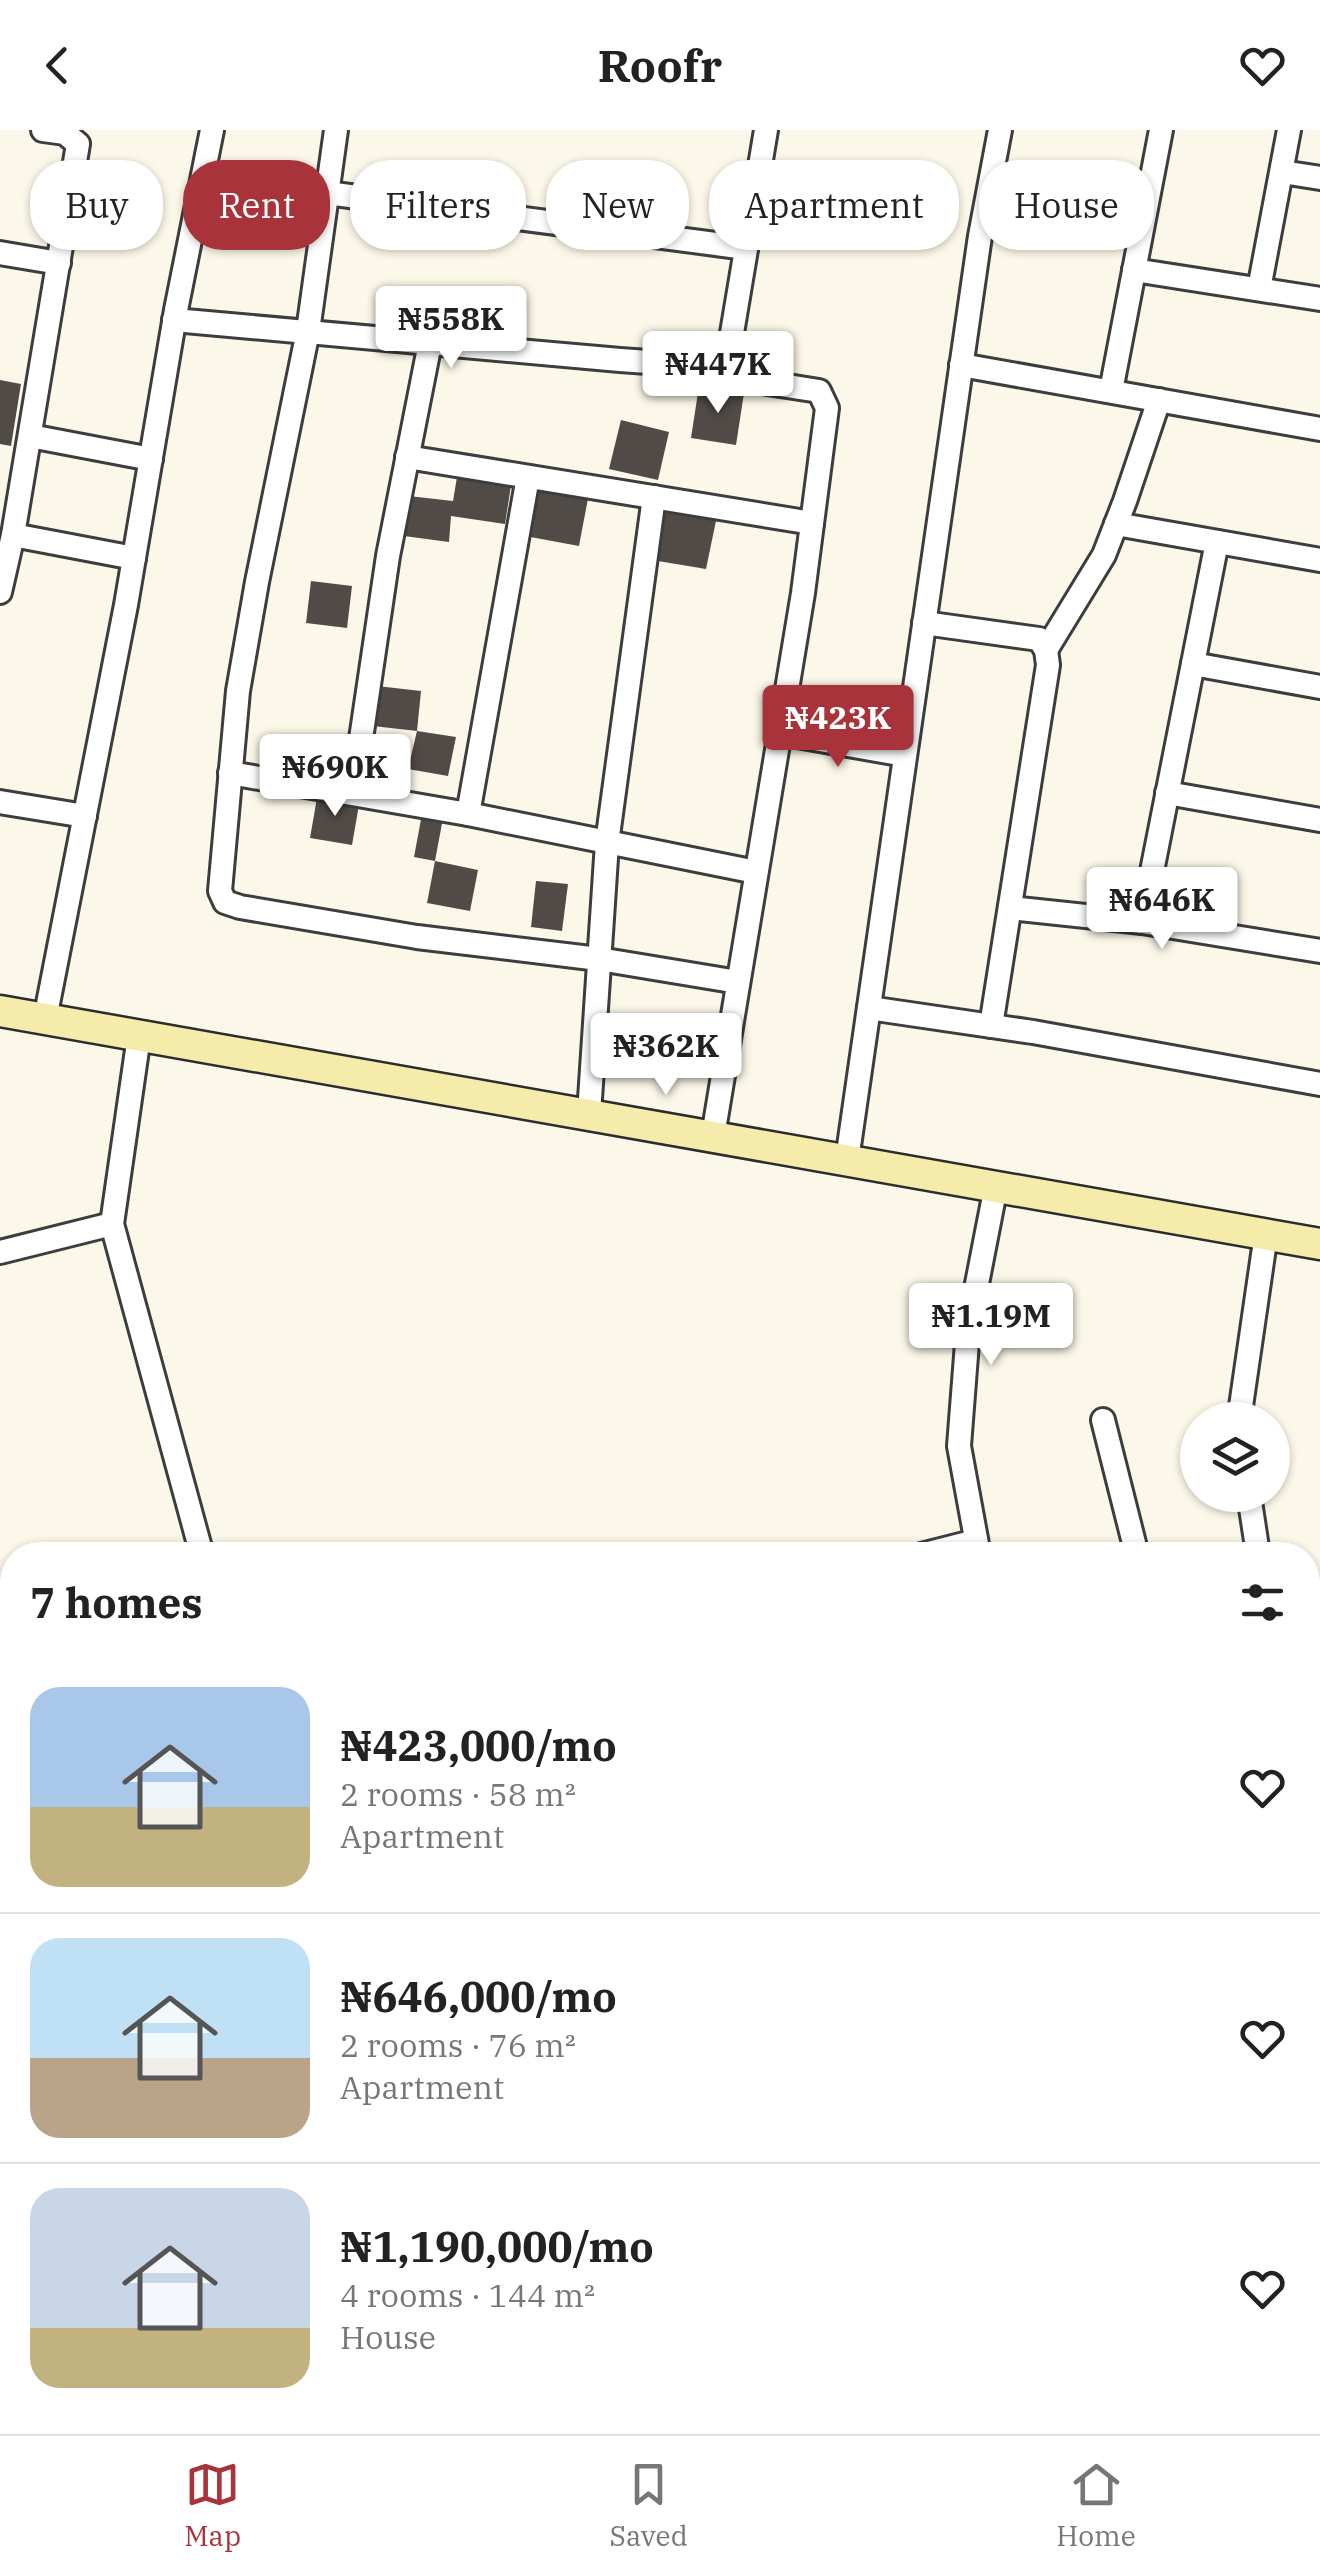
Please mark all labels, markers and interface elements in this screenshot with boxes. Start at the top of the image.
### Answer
text: Roofr [598,36,722,94]
icon: back [30,38,85,93]
icon: heart [1235,38,1290,93]
chip: Buy [30,160,163,250]
chip: Rent [183,160,330,250]
chip: Filters [350,160,526,250]
chip: New [546,160,689,250]
chip: Apartment [709,160,959,250]
chip: House [979,160,1154,250]
pin: ₦558K [381,286,521,371]
text: ₦558K [398,297,504,339]
pin: ₦447K [648,331,788,416]
text: ₦447K [665,342,771,384]
pin: ₦423K [768,685,908,770]
text: ₦423K [785,696,891,738]
pin: ₦690K [265,734,405,819]
text: ₦690K [282,745,388,787]
pin: ₦646K [1092,867,1232,952]
text: ₦646K [1109,878,1215,920]
pin: ₦362K [596,1013,736,1098]
text: ₦362K [613,1024,719,1066]
pin: ₦1.19M [910,1283,1072,1368]
text: ₦1.19M [931,1294,1051,1336]
map controls [1180,1402,1290,1512]
button: layers [1180,1402,1290,1512]
text: 7 homes [30,1575,203,1630]
icon: filters [1235,1575,1290,1630]
text: ₦423,000/mo [340,1718,617,1773]
icon: home [110,1727,230,1847]
icon: heart [1235,1760,1290,1815]
text: 2 rooms · 58 m² [340,1773,576,1815]
text: Apartment [340,1815,504,1857]
text: ₦646,000/mo [340,1969,617,2024]
icon: home [110,1978,230,2098]
icon: heart [1235,2011,1290,2066]
text: 2 rooms · 76 m² [340,2024,576,2066]
text: Apartment [340,2066,504,2108]
text: ₦1,190,000/mo [340,2219,654,2274]
icon: home [110,2228,230,2348]
icon: heart [1235,2261,1290,2316]
text: 4 rooms · 144 m² [340,2274,595,2316]
text: House [340,2316,436,2358]
tab: Map [184,2457,241,2554]
tab: Saved [609,2457,688,2554]
tab: Home [1056,2457,1136,2554]

